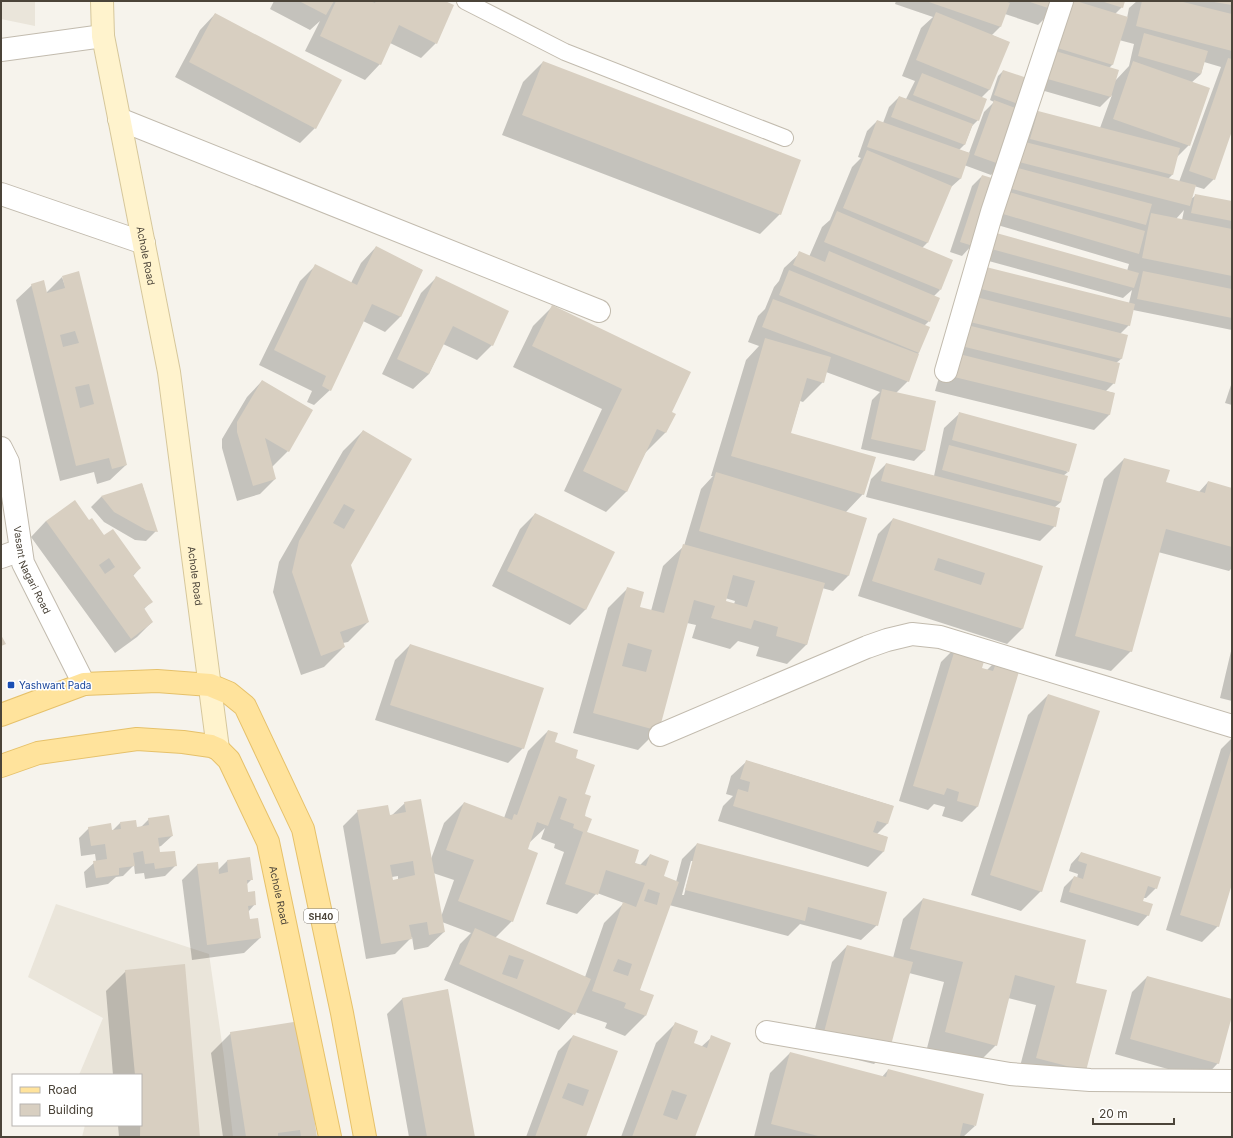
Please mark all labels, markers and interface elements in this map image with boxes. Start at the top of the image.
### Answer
street label: Achole Road [135,225,158,286]
street label: Vasant Nagari Road [12,525,53,616]
street label: Achole Road [186,545,205,606]
place label: Yashwant Pada [19,679,91,691]
marker: Yashwant Pada [6,680,16,690]
street label: Achole Road [267,865,291,926]
road number: SH40 [304,909,338,923]
legend [12,1074,142,1126]
text: Road [48,1082,77,1097]
scale bar [1093,1100,1174,1126]
text: Building [48,1102,93,1117]
text: 20 m [1099,1106,1128,1121]

